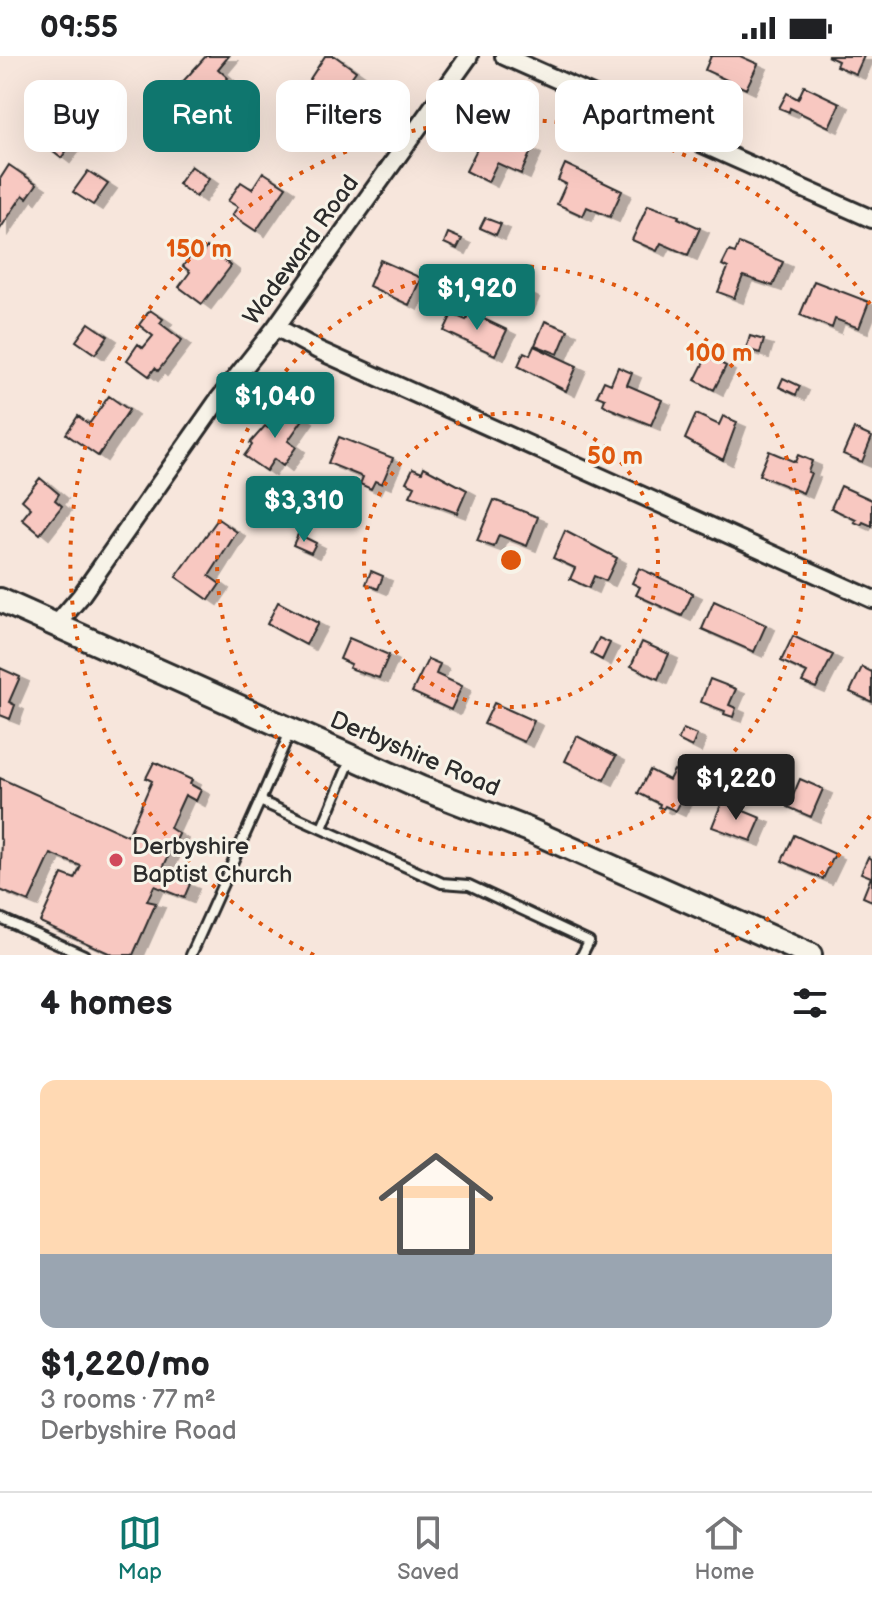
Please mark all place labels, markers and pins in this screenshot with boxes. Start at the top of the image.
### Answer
pin: $1,920 [412,264,542,332]
pin: $1,040 [210,372,340,440]
pin: $3,310 [239,476,369,544]
centre of rings [497,546,525,574]
pin: $1,220 [671,754,801,822]
place label: Derbyshire Baptist Church [132,832,292,889]
marker: Derbyshire Baptist Church [107,851,125,869]

